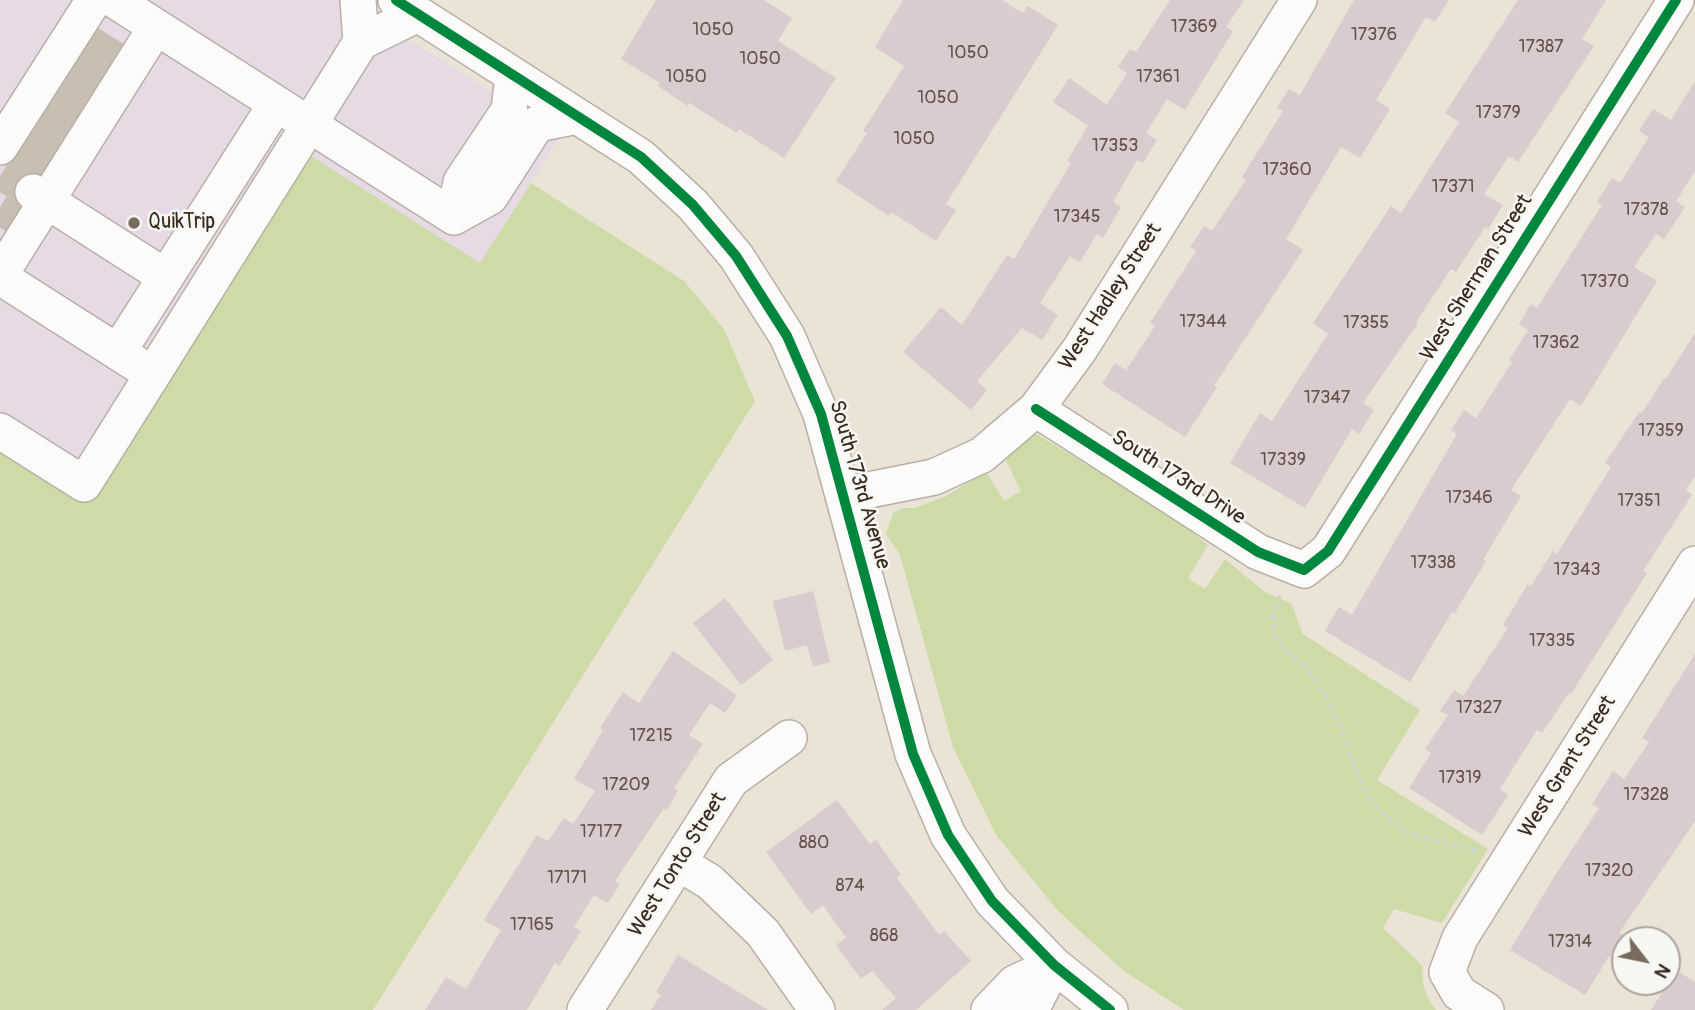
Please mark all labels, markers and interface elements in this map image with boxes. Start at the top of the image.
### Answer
house number: 17369 [1171,16,1217,38]
house number: 1050 [692,19,734,41]
house number: 17376 [1351,24,1397,46]
house number: 17387 [1518,36,1564,58]
house number: 1050 [947,42,989,64]
house number: 1050 [739,48,781,70]
house number: 1050 [665,66,707,88]
house number: 17361 [1136,66,1180,88]
house number: 1050 [917,87,959,109]
house number: 17379 [1475,102,1521,124]
house number: 1050 [893,128,935,150]
house number: 17353 [1092,135,1138,157]
house number: 17360 [1262,159,1312,181]
house number: 17371 [1431,176,1475,198]
street label: West Sherman Street [1415,190,1539,366]
house number: 17378 [1623,199,1669,221]
house number: 17345 [1054,206,1100,228]
place label: QuikTrip [148,210,215,236]
marker: QuikTrip [126,215,142,231]
street label: West Hadley Street [1054,219,1168,375]
house number: 17370 [1581,271,1629,293]
house number: 17344 [1179,311,1227,333]
house number: 17355 [1343,312,1389,334]
house number: 17362 [1532,332,1580,354]
house number: 17347 [1304,387,1350,409]
street label: South 173rd Avenue [823,398,895,572]
house number: 17359 [1638,420,1684,442]
street label: South 173rd Drive [1106,425,1250,531]
house number: 17339 [1260,449,1306,471]
house number: 17346 [1445,487,1493,509]
house number: 17351 [1617,490,1661,512]
house number: 17338 [1410,552,1456,574]
house number: 17343 [1553,559,1601,581]
house number: 17335 [1529,630,1575,652]
street label: West Grant Street [1514,691,1622,843]
house number: 17327 [1456,697,1502,719]
house number: 17215 [629,725,673,747]
house number: 17319 [1439,767,1481,789]
house number: 17209 [602,774,650,796]
house number: 17328 [1623,784,1669,806]
street label: West Tonto Street [623,788,733,942]
house number: 17177 [580,821,622,843]
house number: 880 [799,832,829,854]
house number: 17320 [1585,860,1633,882]
house number: 17171 [547,867,587,889]
house number: 874 [835,875,865,897]
house number: 17165 [510,914,554,936]
house number: 868 [870,925,898,947]
north arrow [1611,926,1681,996]
house number: 17314 [1548,931,1592,953]
text: N [1649,959,1676,983]

